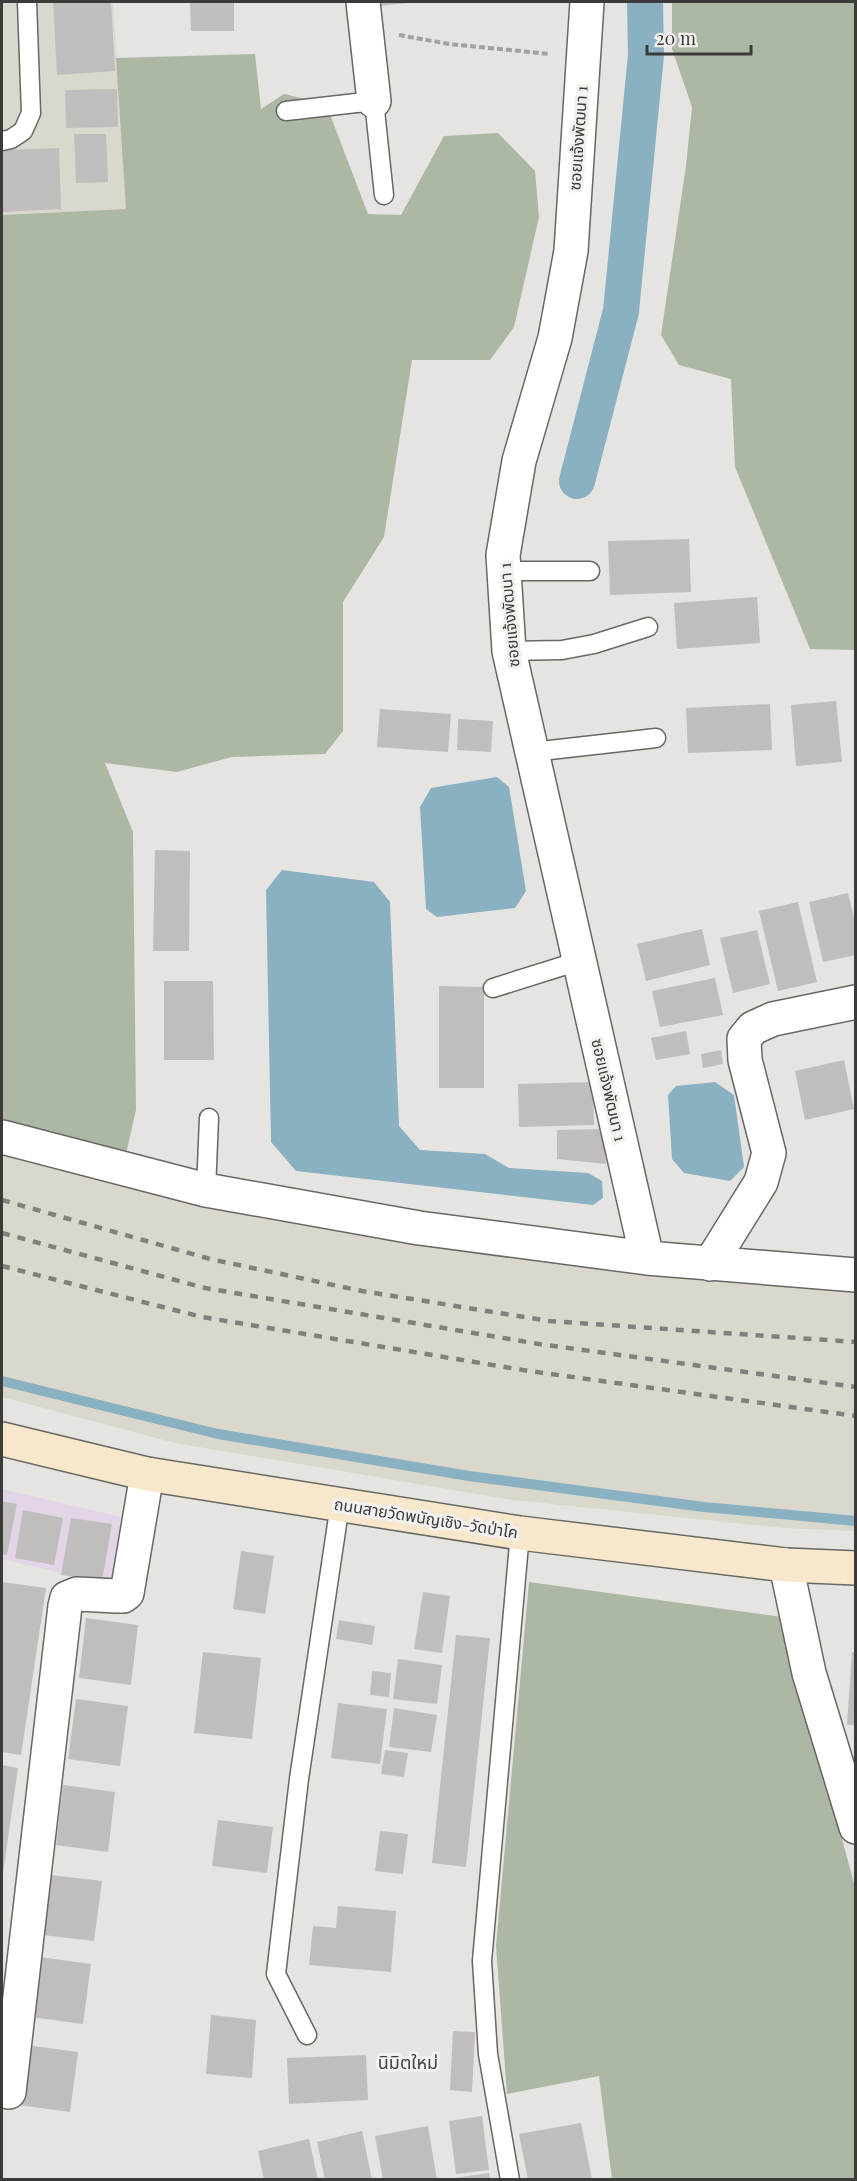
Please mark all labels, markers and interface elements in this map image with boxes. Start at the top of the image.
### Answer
scale bar [647,18,750,56]
text: 20 m [656,26,696,50]
street label: ซอยแจ้งพัฒนา 1 [563,85,592,191]
street label: ซอยแจ้งพัฒนา 1 [493,562,524,668]
street label: ซอยแจ้งพัฒนา 1 [587,1036,632,1144]
street label: ถนนสายวัดพนัญเชิง-วัดป่าโค [333,1493,520,1542]
district label: นิมิตใหม่ [378,2050,438,2074]

